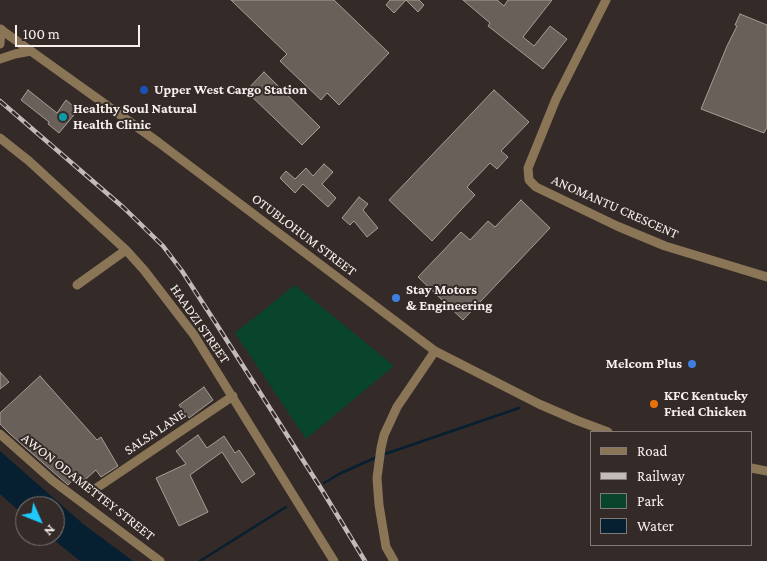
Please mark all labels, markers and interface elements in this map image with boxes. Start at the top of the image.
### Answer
scale bar [18,15,142,47]
text: 100 m [23,26,60,42]
place label: Upper West Cargo Station [154,82,307,98]
marker: Upper West Cargo Station [138,84,150,96]
place label: Healthy Soul Natural Health Clinic [73,101,197,134]
marker: Healthy Soul Natural Health Clinic [57,111,69,123]
street label: ANOMANTU CRESCENT [549,171,681,243]
street label: OTUBLOHUM STREET [248,190,360,280]
street label: HAADZI STREET [166,281,234,367]
place label: Stay Motors & Engineering [406,282,492,314]
marker: Stay Motors & Engineering [390,292,402,304]
place label: Melcom Plus [606,356,682,372]
marker: Melcom Plus [686,358,698,370]
place label: KFC Kentucky Fried Chicken [664,388,748,421]
marker: KFC Kentucky Fried Chicken [648,398,660,410]
street label: SALSA LANE [121,405,189,459]
street label: AWON ODAMETTEY STREET [18,430,158,544]
legend [590,431,752,546]
text: Road [637,443,667,459]
text: Railway [637,468,685,484]
text: Park [637,493,664,509]
north arrow [15,496,65,546]
text: Water [637,518,674,534]

